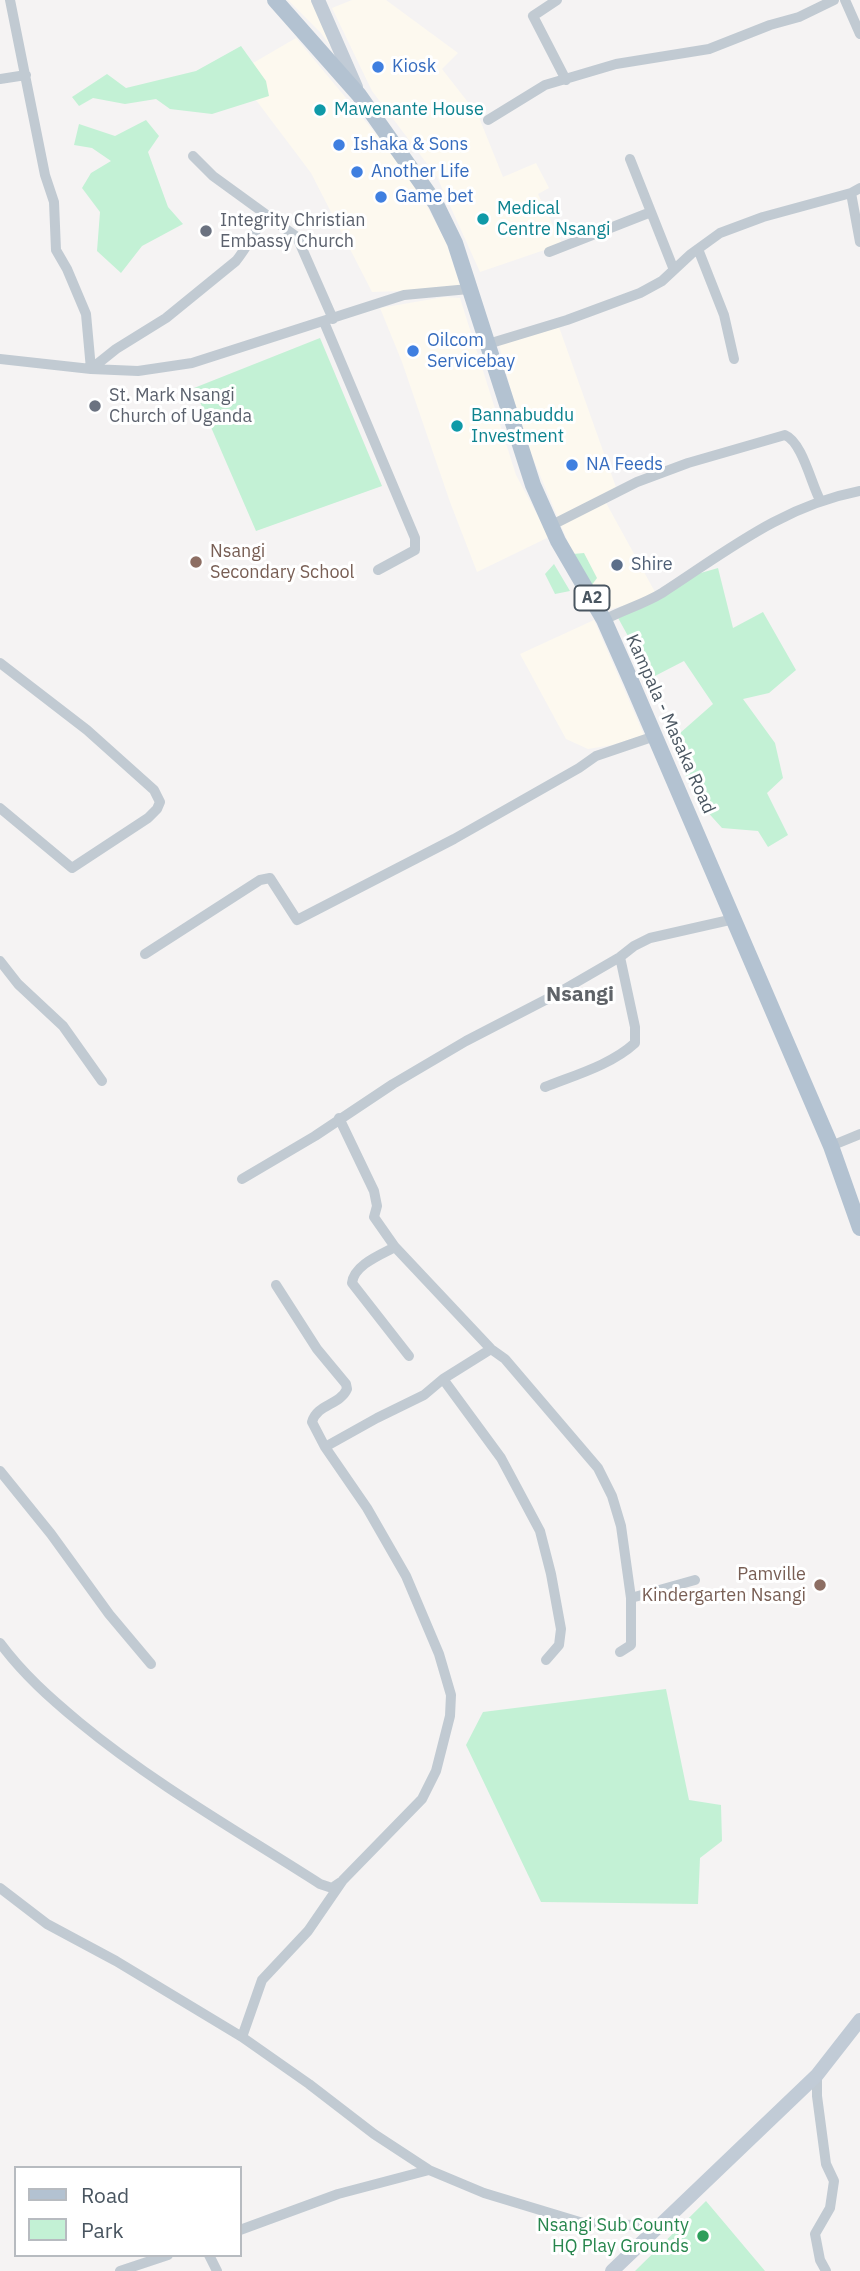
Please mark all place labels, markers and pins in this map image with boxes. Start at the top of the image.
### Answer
place label: Kiosk [392,56,436,78]
marker: Kiosk [370,59,386,75]
place label: Mawenante House [334,99,484,121]
marker: Mawenante House [312,102,328,118]
place label: Ishaka & Sons [353,134,468,156]
marker: Ishaka & Sons [331,137,347,153]
place label: Another Life [371,161,469,183]
marker: Another Life [349,164,365,180]
place label: Game bet [395,186,474,208]
marker: Game bet [373,189,389,205]
place label: Medical Centre Nsangi [497,198,611,241]
place label: Integrity Christian Embassy Church [220,210,366,252]
marker: Medical Centre Nsangi [475,211,491,227]
marker: Integrity Christian Embassy Church [198,223,214,239]
place label: Oilcom Servicebay [427,330,515,372]
marker: Oilcom Servicebay [405,343,421,359]
place label: St. Mark Nsangi Church of Uganda [109,385,252,428]
marker: St. Mark Nsangi Church of Uganda [87,398,103,414]
place label: Bannabuddu Investment [471,405,574,448]
marker: Bannabuddu Investment [449,418,465,434]
place label: NA Feeds [586,454,663,476]
marker: NA Feeds [564,457,580,473]
place label: Nsangi Secondary School [210,541,354,584]
marker: Nsangi Secondary School [188,554,204,570]
place label: Shire [631,554,673,576]
marker: Shire [609,557,625,573]
place label: Pamville Kindergarten Nsangi [642,1564,806,1606]
marker: Pamville Kindergarten Nsangi [812,1577,828,1593]
place label: Nsangi Sub County HQ Play Grounds [537,2215,689,2258]
marker: Nsangi Sub County HQ Play Grounds [695,2228,711,2244]

